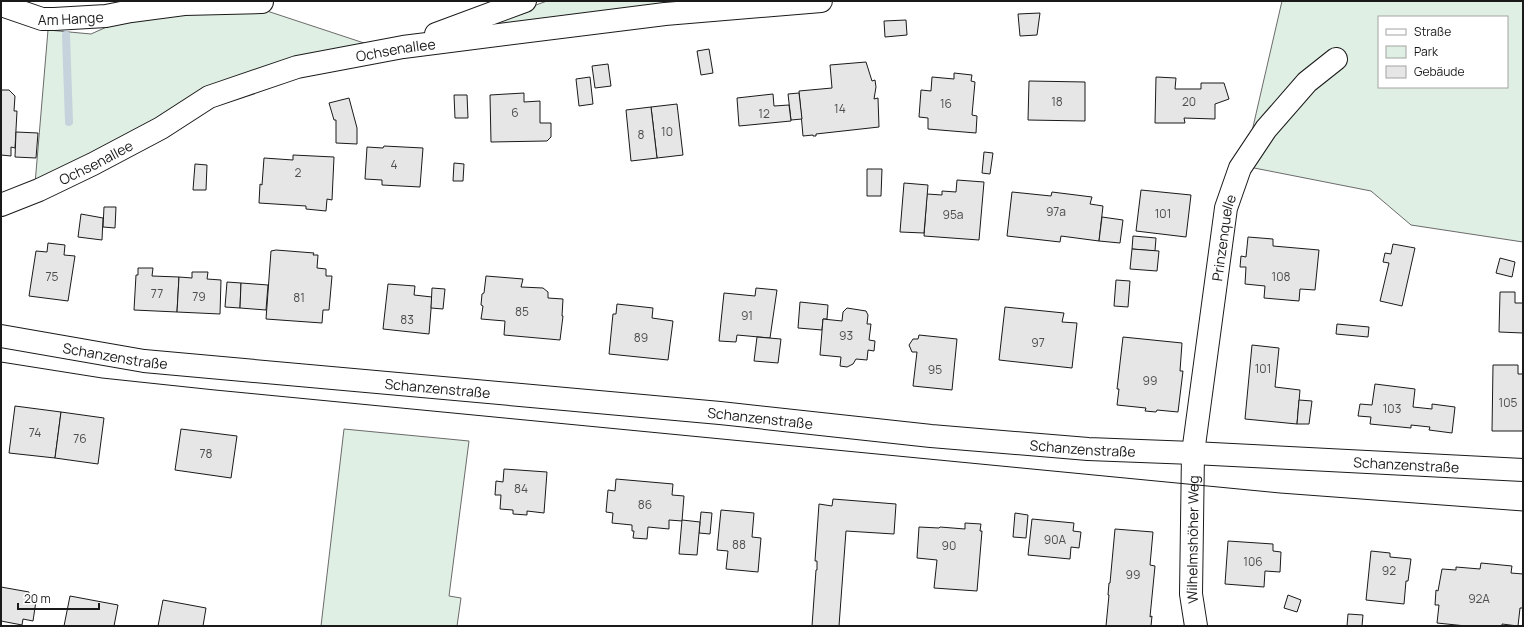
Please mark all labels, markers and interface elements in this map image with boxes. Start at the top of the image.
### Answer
street label: Am Hange [38,7,104,28]
legend [1378,16,1508,88]
text: Straße [1414,23,1451,40]
street label: Ochsenallee [354,34,437,65]
text: Park [1414,43,1439,60]
text: Gebäude [1414,63,1465,80]
house number: 18 [1051,93,1063,110]
house number: 20 [1182,93,1196,110]
house number: 16 [940,95,952,112]
house number: 14 [834,100,846,117]
house number: 6 [511,104,519,121]
house number: 12 [758,105,770,122]
house number: 10 [661,123,673,140]
house number: 8 [638,126,645,143]
street label: Ochsenallee [55,135,136,189]
house number: 4 [390,156,398,173]
house number: 2 [295,164,302,181]
street label: Prinzenquelle [1207,191,1240,282]
house number: 97a [1046,203,1066,220]
house number: 101 [1155,205,1171,222]
house number: 95a [942,206,964,223]
house number: 75 [46,268,59,285]
house number: 108 [1272,268,1291,285]
house number: 77 [151,285,163,302]
house number: 79 [192,288,206,305]
house number: 81 [293,289,305,306]
house number: 85 [515,303,529,320]
house number: 91 [741,307,753,324]
house number: 83 [400,311,414,328]
house number: 93 [839,327,853,344]
house number: 89 [634,329,648,346]
house number: 97 [1031,334,1045,351]
street label: Schanzenstraße [61,337,169,373]
house number: 101 [1255,360,1271,377]
house number: 95 [928,361,942,378]
house number: 99 [1143,372,1157,389]
street label: Schanzenstraße [384,373,491,402]
house number: 105 [1499,394,1518,411]
house number: 103 [1383,400,1401,417]
street label: Schanzenstraße [707,402,814,433]
house number: 74 [29,424,41,441]
house number: 76 [73,430,87,447]
street label: Schanzenstraße [1029,435,1136,460]
house number: 78 [200,445,213,462]
street label: Schanzenstraße [1353,452,1460,476]
street label: Wilhelmshöher Weg [1181,475,1202,605]
house number: 84 [514,480,528,497]
house number: 86 [638,496,652,513]
house number: 90A [1044,531,1067,548]
house number: 88 [732,536,746,553]
house number: 90 [942,537,956,554]
house number: 106 [1243,553,1263,570]
house number: 92 [1382,562,1396,579]
house number: 99 [1126,566,1140,583]
scale bar [18,585,99,611]
text: 20 m [24,590,51,607]
house number: 92A [1468,590,1490,607]

